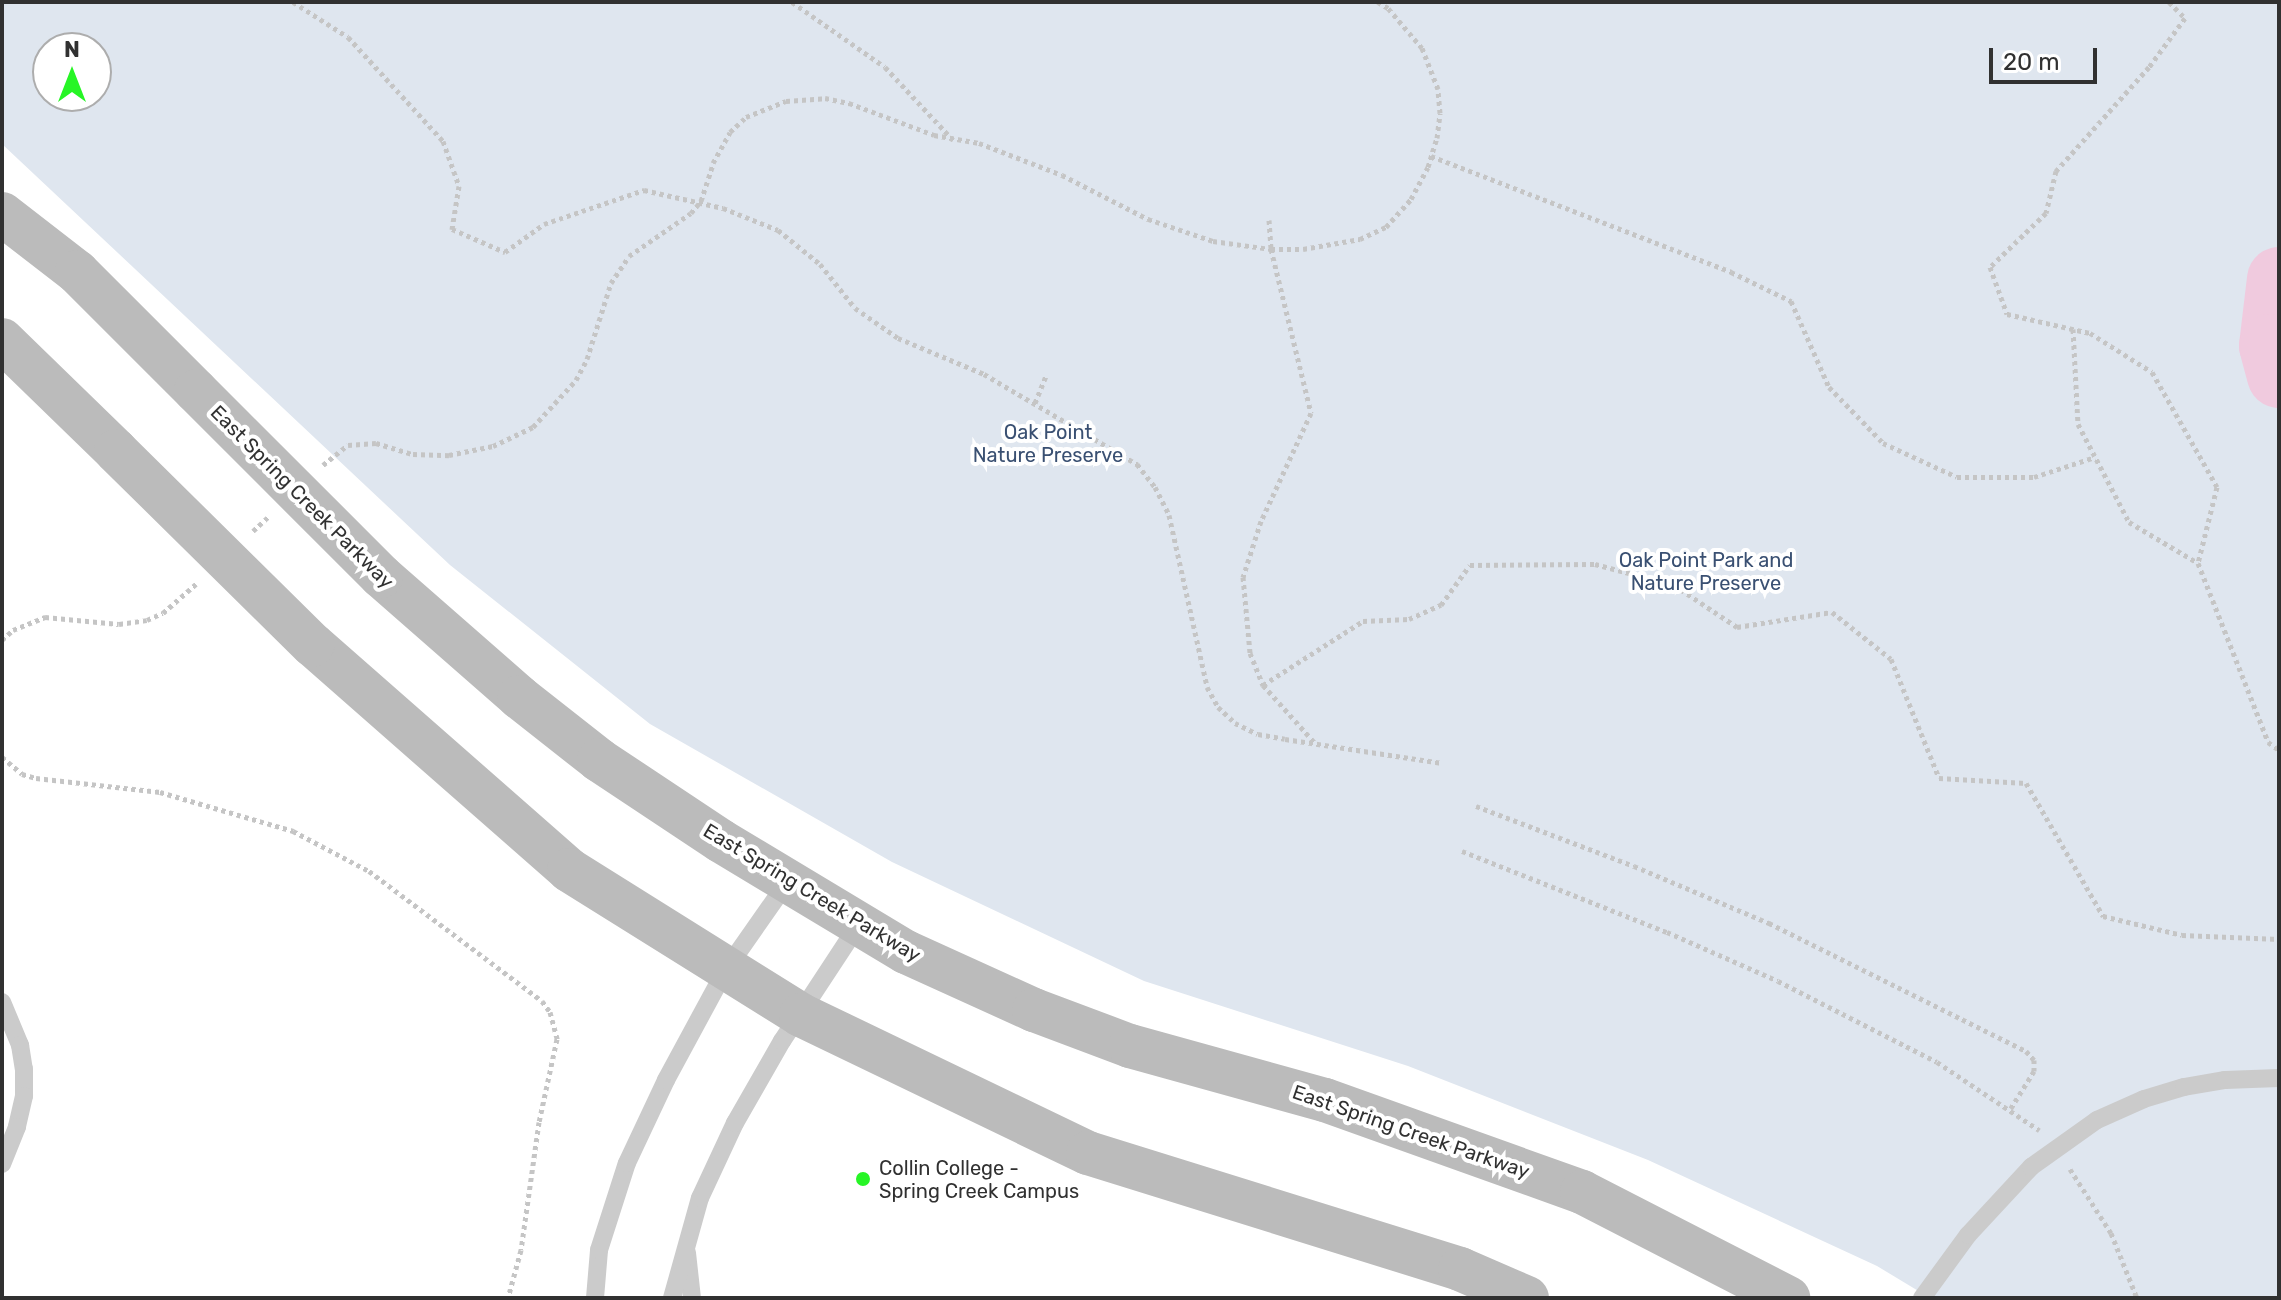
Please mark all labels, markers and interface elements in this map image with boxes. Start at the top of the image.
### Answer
north arrow [32,32,112,112]
scale bar [1993,32,2101,82]
text: N [64,36,80,63]
text: 20 m [2003,48,2060,76]
street label: East Spring Creek Parkway [205,400,399,594]
park label: Oak Point Nature Preserve [973,420,1123,467]
park label: Oak Point Park and Nature Preserve [1618,548,1794,595]
street label: East Spring Creek Parkway [699,818,925,968]
street label: East Spring Creek Parkway [1289,1080,1533,1184]
place label: Collin College - Spring Creek Campus [879,1156,1079,1203]
marker: Collin College - Spring Creek Campus [854,1170,872,1188]

